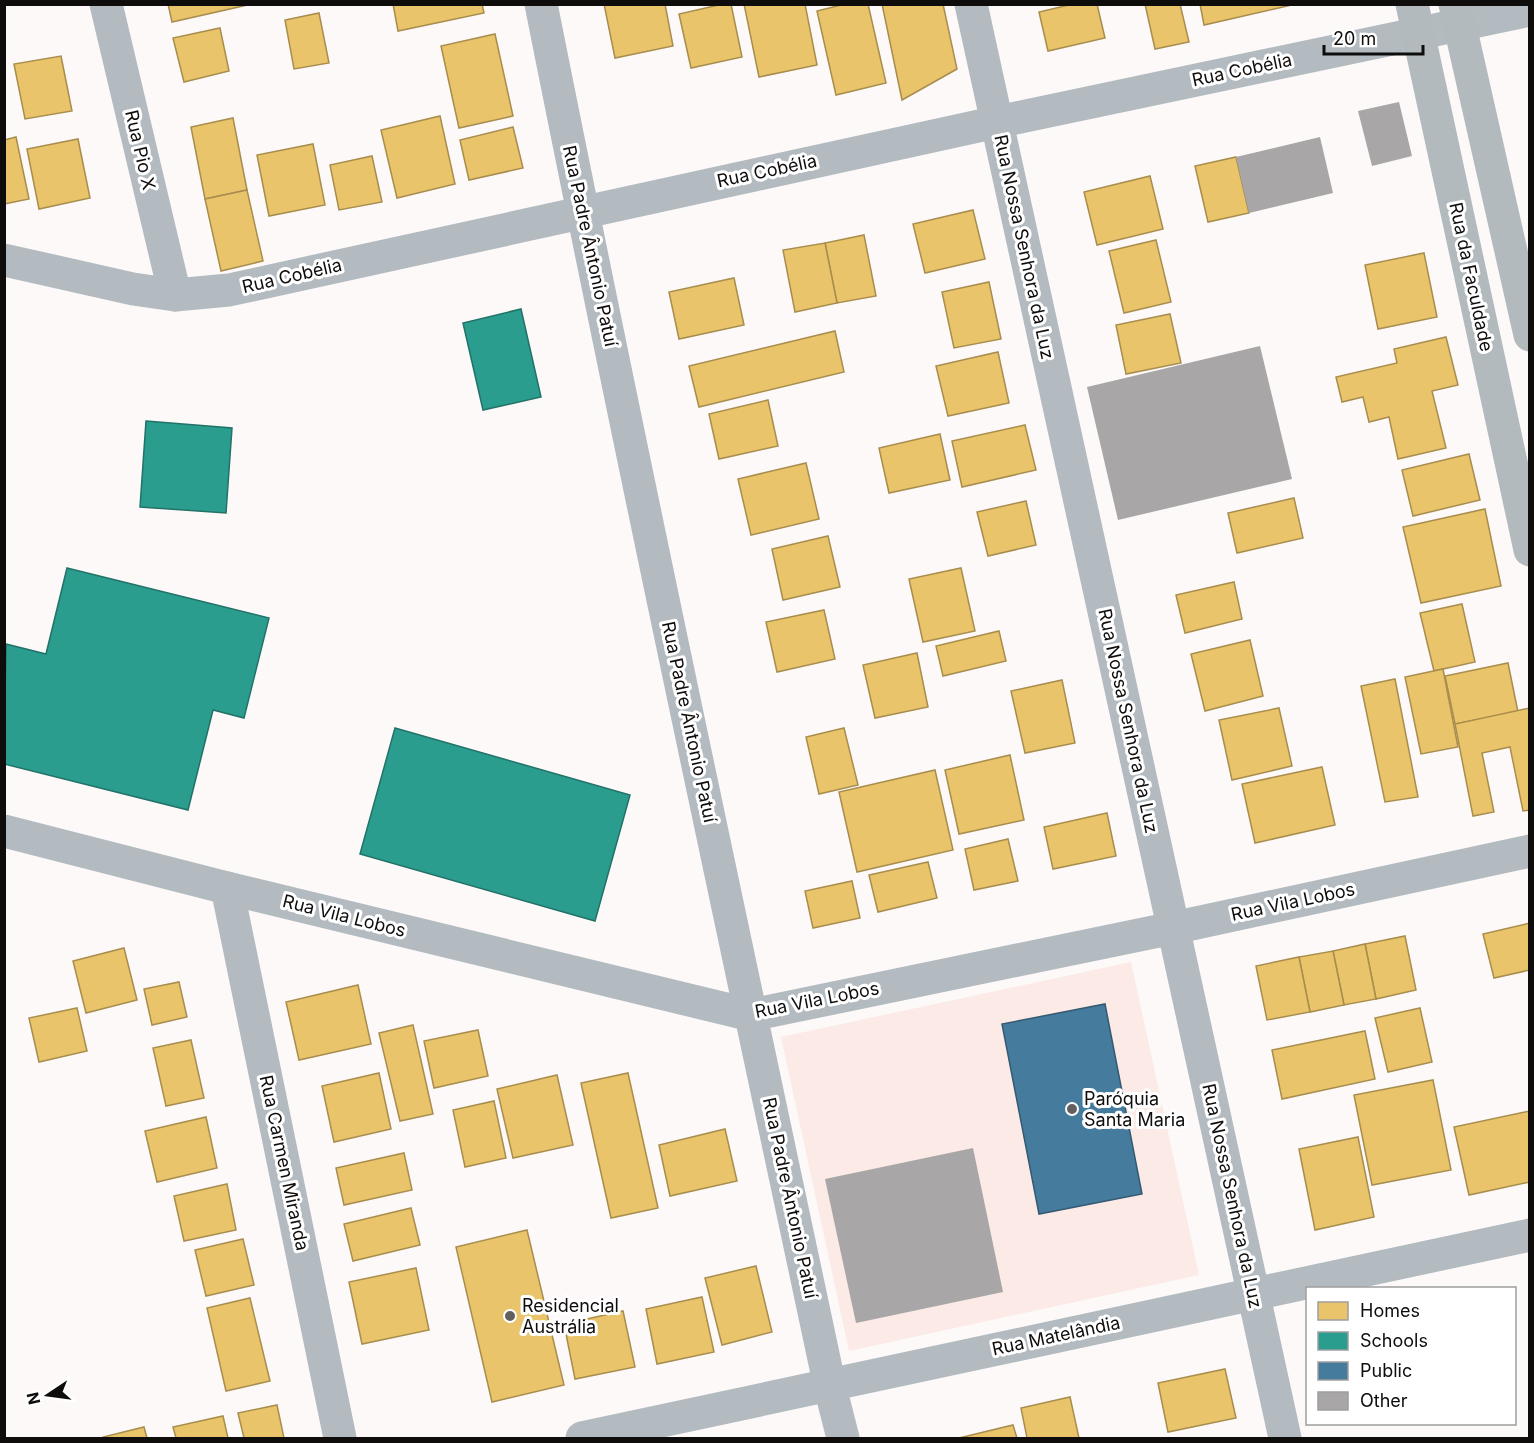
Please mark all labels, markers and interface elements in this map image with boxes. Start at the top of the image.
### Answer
scale bar [1324,18,1423,56]
text: 20 m [1333,28,1376,49]
street label: Rua Cobélia [1190,49,1294,90]
street label: Rua Pio X [121,108,160,192]
street label: Rua Nossa Senhora da Luz [990,133,1059,361]
street label: Rua Padre Ântonio Patuí [559,143,623,349]
street label: Rua Cobélia [715,150,819,191]
street label: Rua da Faculdade [1445,200,1498,353]
street label: Rua Cobélia [240,254,344,297]
street label: Rua Nossa Senhora da Luz [1094,607,1163,835]
street label: Rua Padre Ântonio Patuí [658,619,722,825]
street label: Rua Vila Lobos [1229,878,1357,925]
street label: Rua Vila Lobos [280,890,408,941]
street label: Rua Vila Lobos [753,977,881,1022]
street label: Rua Carmen Miranda [256,1073,313,1253]
street label: Rua Nossa Senhora da Luz [1198,1082,1267,1310]
place label: Paróquia Santa Maria [1084,1088,1185,1130]
street label: Rua Padre Ântonio Patuí [759,1095,823,1301]
marker: Paróquia Santa Maria [1065,1102,1079,1116]
legend [1306,1287,1516,1425]
place label: Residencial Austrália [522,1295,619,1337]
text: Homes [1360,1300,1420,1321]
marker: Residencial Austrália [503,1309,517,1323]
street label: Rua Matelândia [990,1312,1122,1359]
text: Schools [1360,1330,1428,1351]
text: Public [1360,1360,1412,1381]
north arrow [18,1365,78,1425]
text: N [22,1390,45,1407]
text: Other [1360,1390,1408,1411]

